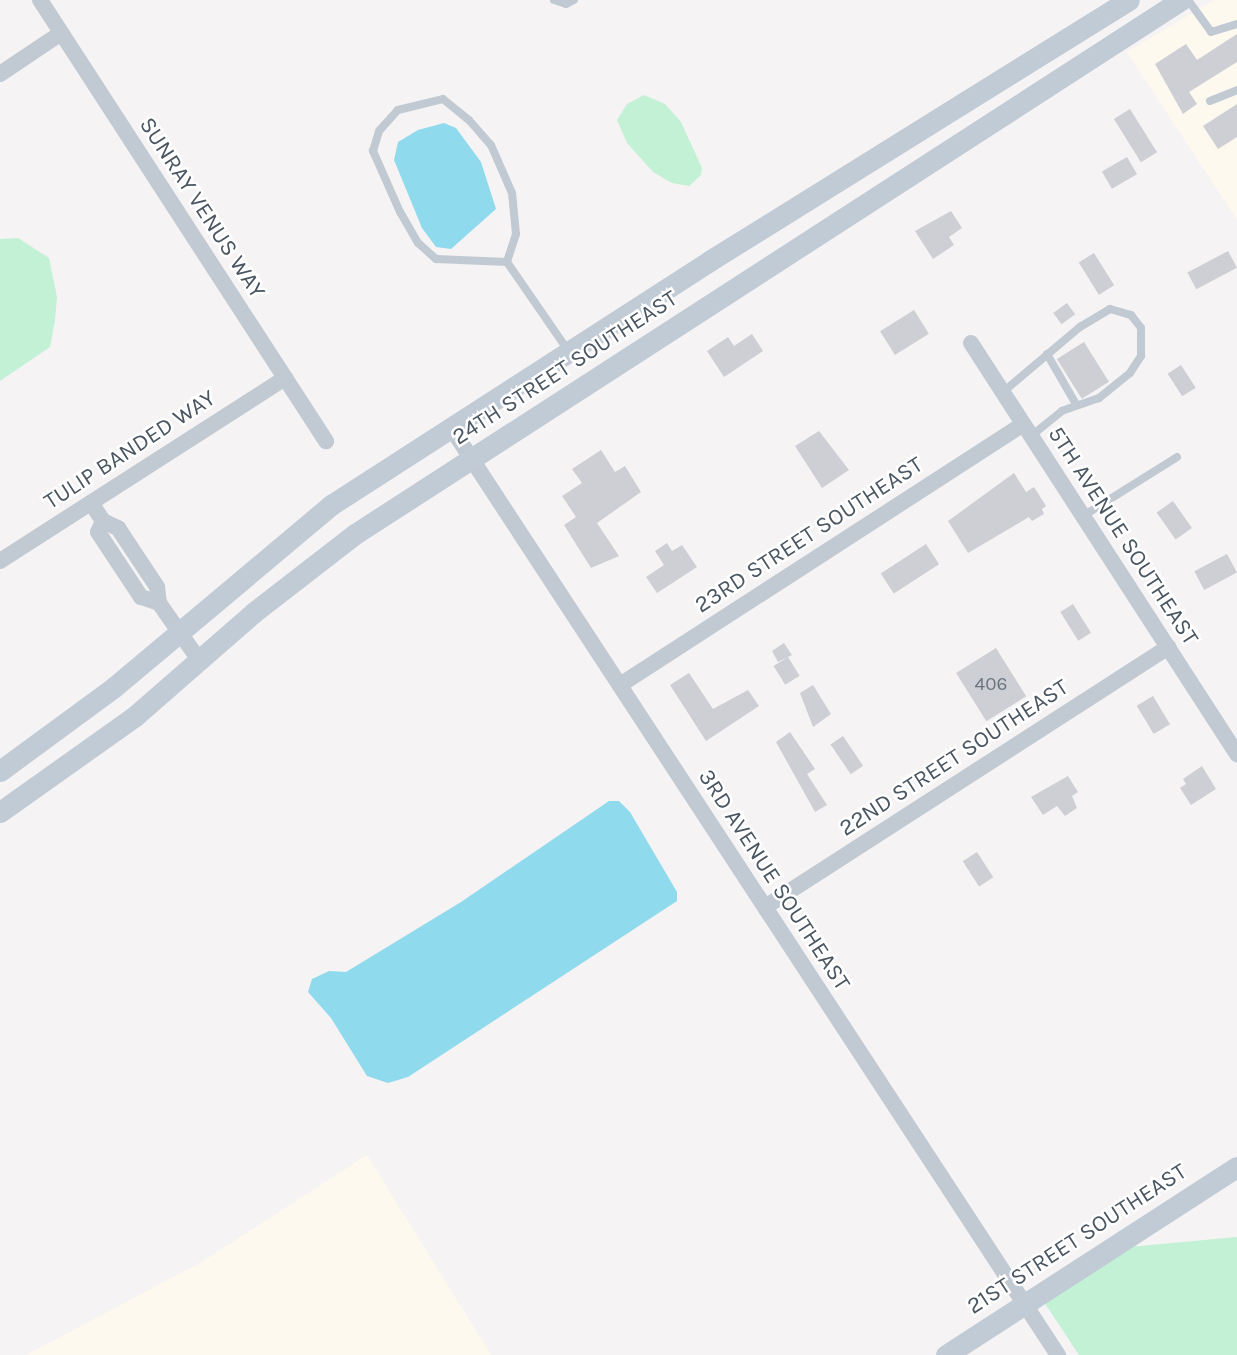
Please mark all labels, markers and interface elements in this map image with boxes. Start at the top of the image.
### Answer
street label: SUNRAY VENUS WAY [133,112,271,304]
street label: 24TH STREET SOUTHEAST [447,285,683,451]
street label: TULIP BANDED WAY [39,384,221,516]
street label: 5TH AVENUE SOUTHEAST [1042,422,1204,650]
street label: 23RD STREET SOUTHEAST [690,451,928,619]
street label: 22ND STREET SOUTHEAST [834,674,1074,842]
house number: 406 [975,674,1007,696]
street label: 3RD AVENUE SOUTHEAST [692,764,856,996]
street label: 21ST STREET SOUTHEAST [962,1158,1192,1320]

